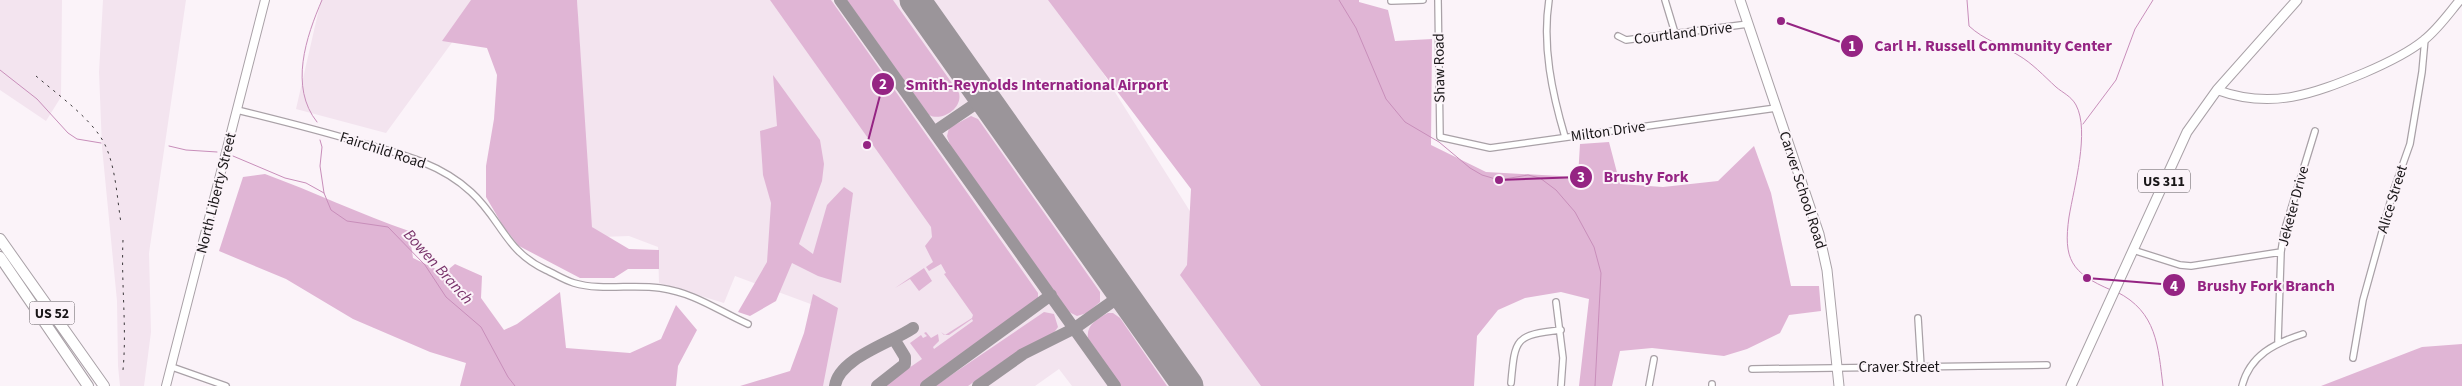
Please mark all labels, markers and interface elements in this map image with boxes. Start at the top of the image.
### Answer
street label: Courtland Drive [1633,17,1733,50]
callout: Carl H. Russell Community Center [1840,30,2122,61]
street label: Shaw Road [1428,33,1451,103]
text: Carl H. Russell Community Center [1874,35,2112,57]
text: 1 [1848,36,1856,57]
callout: Smith-Reynolds International Airport [871,69,1179,100]
text: 2 [879,74,887,95]
text: Smith-Reynolds International Airport [906,74,1168,96]
street label: Milton Drive [1569,116,1647,147]
street label: Fairchild Road [337,127,429,174]
street label: Carver School Road [1774,129,1831,252]
street label: North Liberty Street [191,130,242,256]
callout: Brushy Fork [1568,161,1698,192]
street label: Alice Street [2372,163,2413,236]
street label: Jeketer Drive [2273,164,2314,248]
text: Brushy Fork [1603,166,1689,188]
text: 3 [1577,167,1585,188]
road number: US 311 [2138,170,2190,192]
water label: Bowen Branch [398,224,478,309]
callout: Brushy Fork Branch [2162,270,2345,301]
text: Brushy Fork Branch [2197,275,2335,297]
text: 4 [2170,276,2178,297]
road number: US 52 [30,302,74,324]
street label: Craver Street [1858,357,1940,378]

